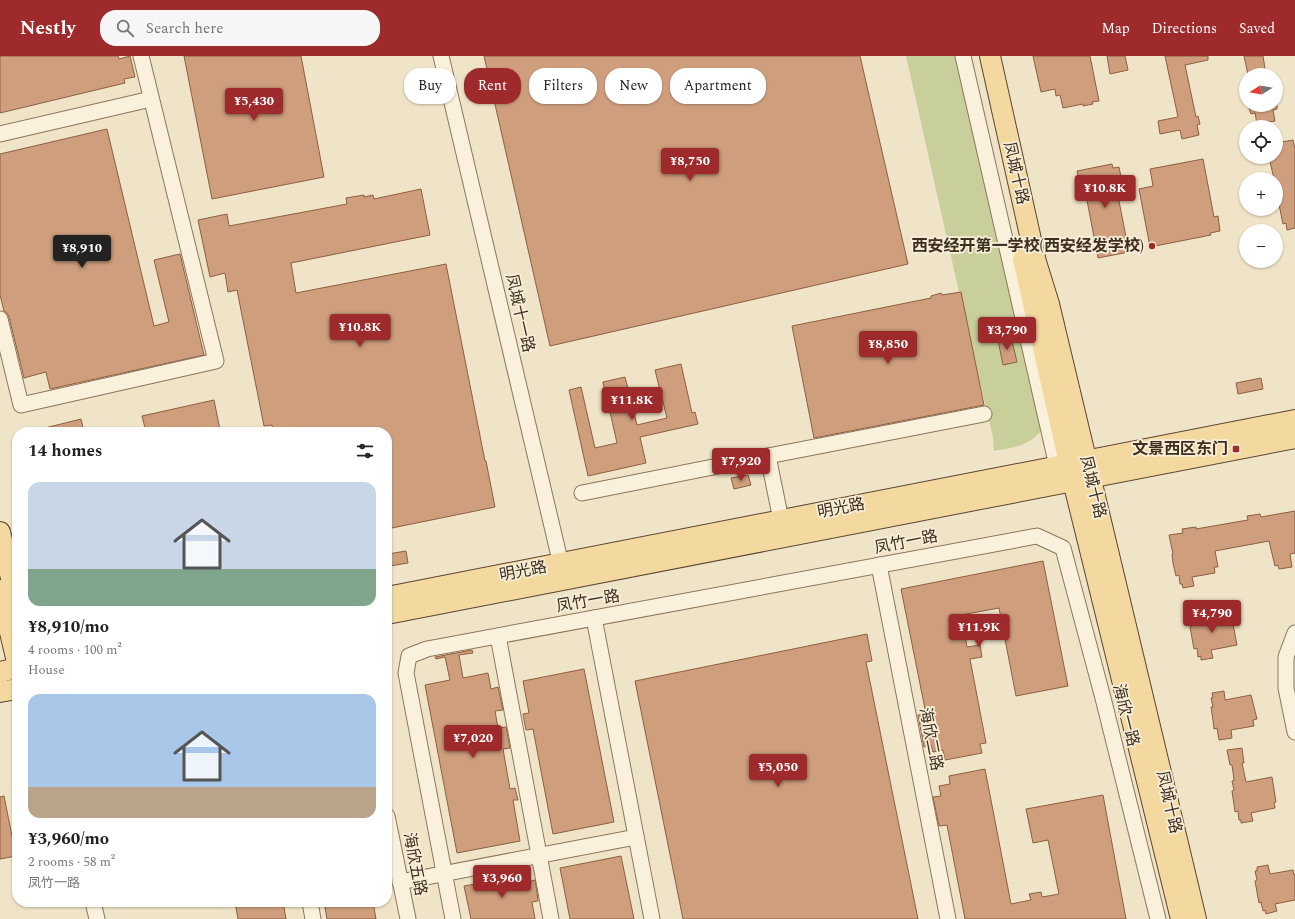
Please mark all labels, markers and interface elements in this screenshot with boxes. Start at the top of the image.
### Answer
search box [100,10,380,46]
text: Nestly [20,14,76,43]
icon: search [114,17,136,39]
text: Search here [146,17,223,40]
text: Map [1102,18,1130,39]
text: Directions [1152,18,1217,39]
text: Saved [1239,18,1275,39]
chip: Buy [404,68,456,104]
chip: Rent [464,68,521,104]
chip: Filters [529,68,597,104]
chip: New [605,68,662,104]
chip: Apartment [670,68,766,104]
north arrow [1239,68,1283,112]
map controls [1239,68,1283,268]
pin: ¥5,430 [221,88,287,122]
text: ¥5,430 [234,91,274,111]
button: locate [1239,120,1283,164]
street label: 凤城十路 [997,139,1035,207]
pin: ¥8,750 [657,148,723,182]
text: ¥8,750 [670,151,710,171]
button: + [1239,172,1283,216]
pin: ¥10.8K [1072,175,1138,209]
text: ¥10.8K [1084,178,1126,198]
button: − [1239,224,1283,268]
place label: 西安经开第一学校(西安经发学校) [912,234,1144,258]
pin: ¥8,910 [49,235,115,269]
text: ¥8,910 [62,238,102,258]
marker: 西安经开第一学校(西安经发学校) [1147,241,1157,251]
street label: 凤城十一路 [499,271,541,355]
pin: ¥10.8K [327,314,393,348]
text: ¥10.8K [339,317,381,337]
pin: ¥3,790 [974,317,1040,351]
text: ¥3,790 [987,320,1027,340]
pin: ¥8,850 [855,331,921,365]
text: ¥8,850 [868,334,908,354]
pin: ¥11.8K [599,387,665,421]
text: ¥11.8K [611,390,653,410]
place label: 文景西区东门 [1132,437,1228,461]
text: 14 homes [28,438,102,464]
icon: filters [354,440,376,462]
marker: 文景西区东门 [1231,444,1241,454]
pin: ¥7,920 [708,448,774,482]
text: ¥7,920 [721,451,761,471]
street label: 凤城十路 [1074,453,1112,521]
street label: 明光路 [815,492,867,524]
icon: home [166,508,238,580]
street label: 凤竹一路 [872,524,940,560]
street label: 明光路 [497,555,549,587]
street label: 凤竹一路 [554,584,622,618]
pin: ¥4,790 [1179,600,1245,634]
text: ¥4,790 [1192,603,1232,623]
text: ¥8,910/mo [28,614,109,640]
pin: ¥11.9K [946,614,1012,648]
text: ¥11.9K [958,617,1000,637]
text: 4 rooms · 100 m² [28,640,122,660]
text: House [28,660,65,680]
street label: 海欣一路 [1107,681,1145,749]
street label: 海欣二路 [913,705,949,773]
icon: home [166,720,238,792]
pin: ¥7,020 [440,725,506,759]
text: ¥7,020 [453,728,493,748]
pin: ¥5,050 [745,754,811,788]
text: ¥5,050 [758,757,798,777]
street label: 凤城十路 [1150,768,1188,836]
text: ¥3,960/mo [28,826,109,852]
street label: 海欣五路 [397,830,433,898]
text: 2 rooms · 58 m² [28,852,115,872]
pin: ¥3,960 [469,865,535,899]
text: ¥3,960 [482,868,522,888]
text: 凤竹一路 [28,873,80,893]

